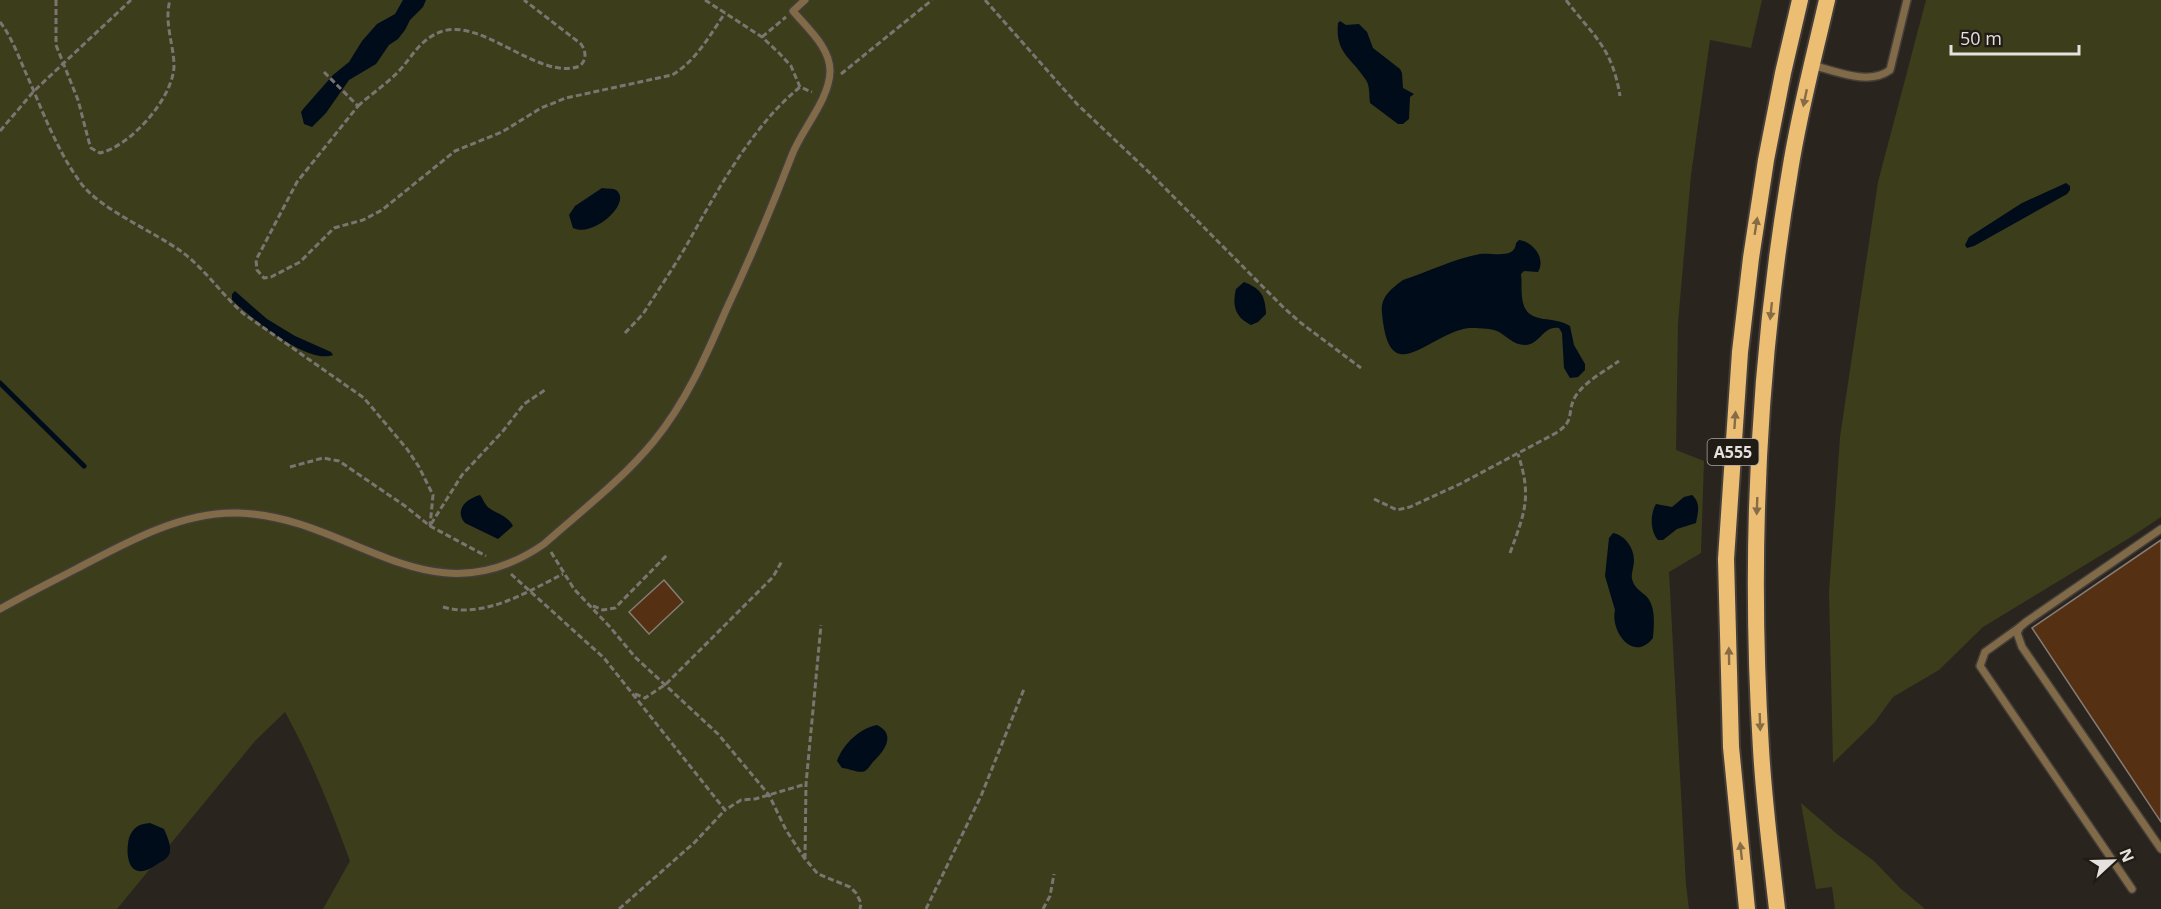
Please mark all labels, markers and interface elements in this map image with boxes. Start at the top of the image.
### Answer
scale bar [1951,18,2078,56]
text: 50 m [1960,26,2002,50]
one-way arrow [1800,89,1809,108]
one-way arrow [1751,216,1760,235]
one-way arrow [1766,302,1776,321]
one-way arrow [1730,410,1740,429]
road number: A555 [1708,439,1758,465]
one-way arrow [1753,496,1762,515]
one-way arrow [1724,647,1733,666]
one-way arrow [1755,712,1764,731]
north arrow [2083,831,2143,891]
one-way arrow [1736,841,1746,860]
text: N [2114,845,2140,866]

